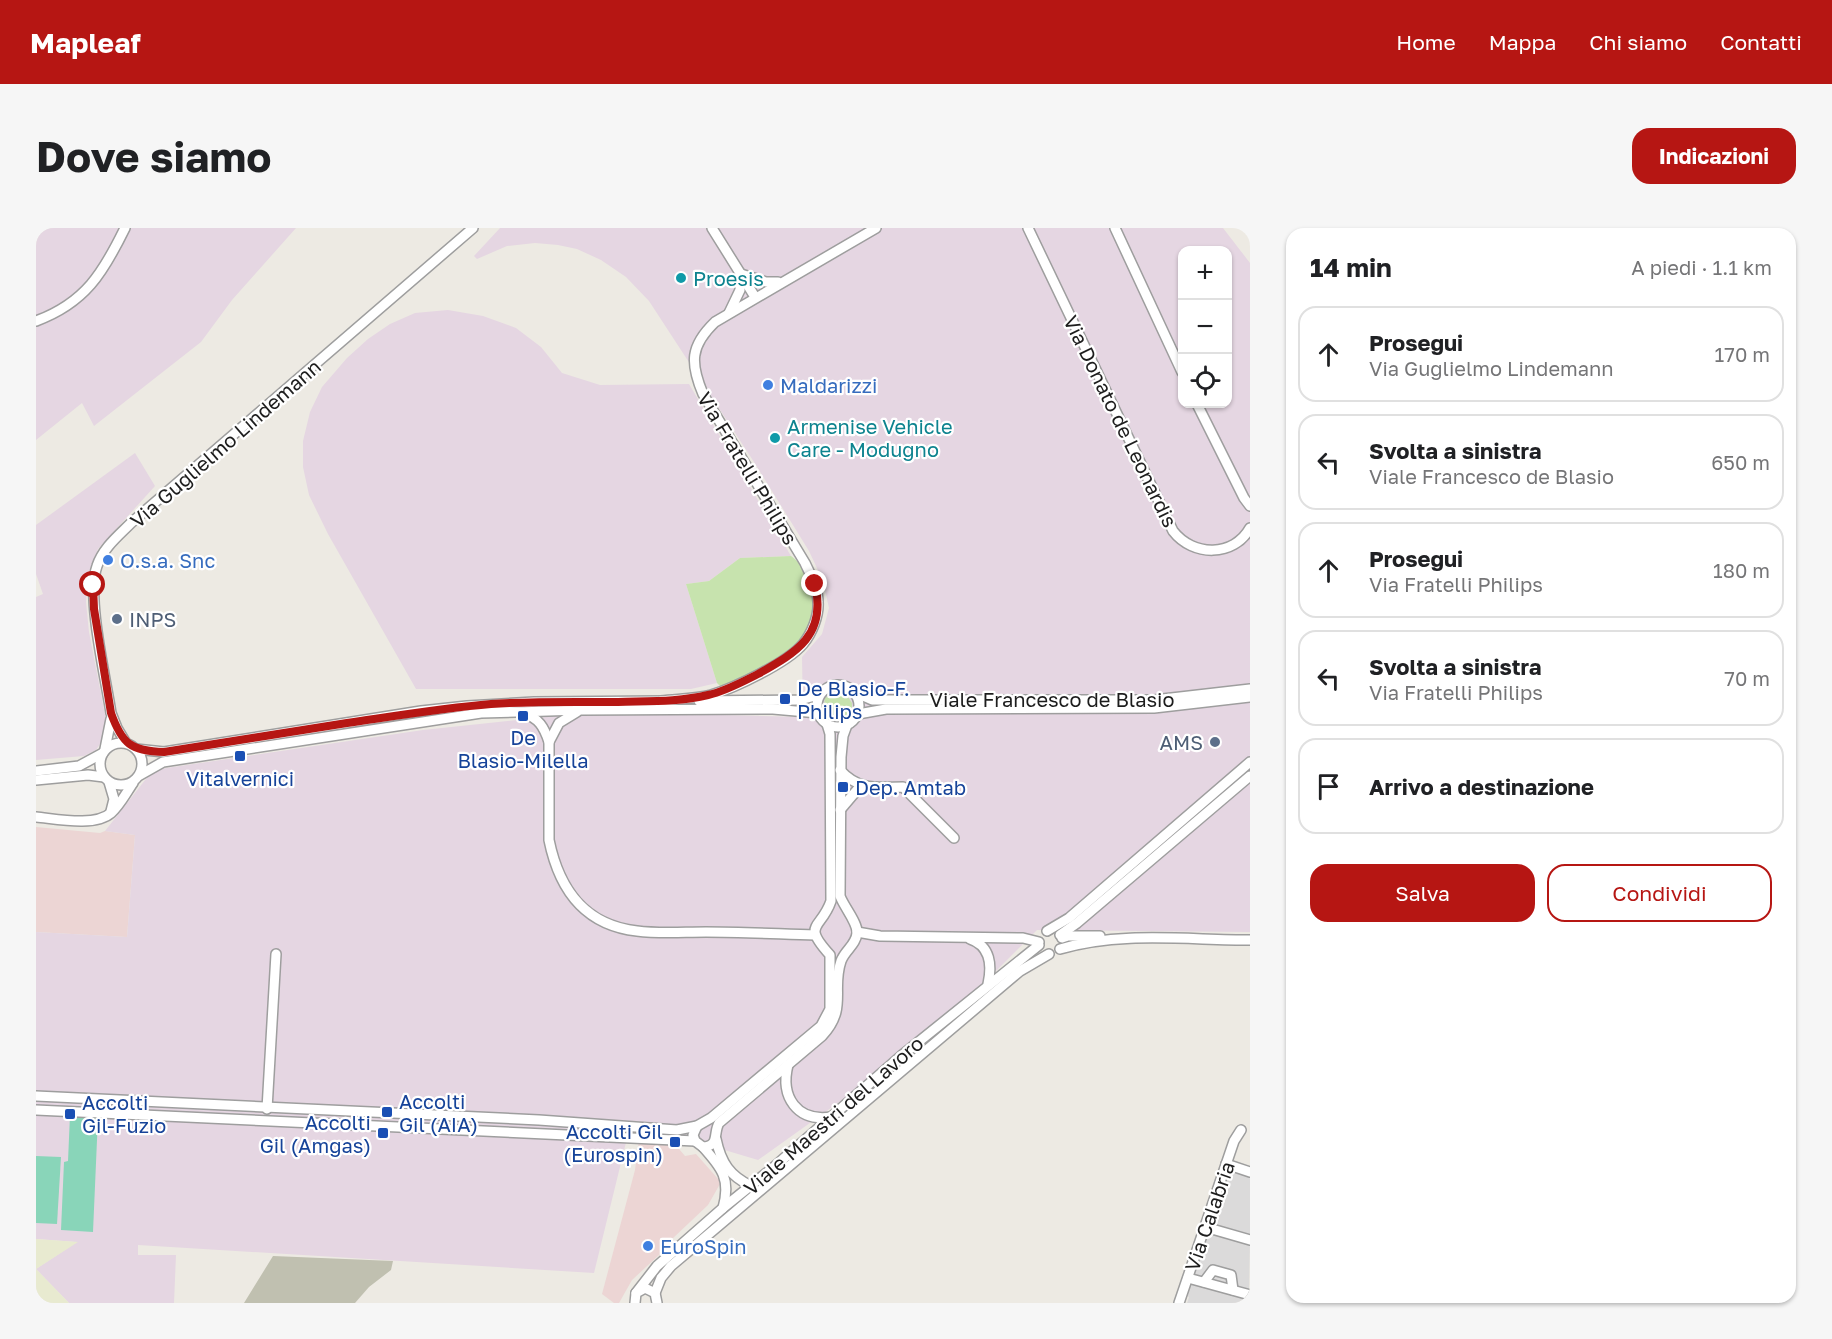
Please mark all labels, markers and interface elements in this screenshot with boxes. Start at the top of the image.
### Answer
text: Mapleaf [30,26,141,59]
text: Home [1396,29,1456,55]
text: Mappa [1489,29,1556,55]
text: Chi siamo [1589,29,1687,55]
text: Contatti [1720,29,1802,55]
button: Indicazioni [1632,128,1796,184]
text: Dove siamo [36,131,271,181]
map controls [1178,246,1232,408]
button: + [1178,246,1232,300]
text: 14 min [1310,252,1392,283]
text: A piedi · 1.1 km [1631,255,1772,279]
place label: Proesis [693,266,764,290]
marker: Proesis [674,271,688,285]
button: − [1178,300,1232,354]
street label: Via Donato de Leonardis [1059,311,1183,531]
text: Prosegui [1369,329,1463,356]
icon: ahead [1312,338,1345,371]
text: 170 m [1715,342,1770,366]
street label: Via Guglielmo Lindemann [125,354,325,532]
button: locate [1178,354,1232,408]
text: Via Guglielmo Lindemann [1369,356,1614,380]
place label: Maldarizzi [780,373,877,397]
marker: Maldarizzi [761,378,775,392]
street label: Via Fratelli Philips [693,387,803,549]
place label: Armenise Vehicle Care - Modugno [787,414,953,461]
marker: Armenise Vehicle Care - Modugno [768,431,782,445]
text: Svolta a sinistra [1369,437,1541,464]
icon: left [1312,446,1345,479]
text: 650 m [1711,450,1770,474]
text: Viale Francesco de Blasio [1369,464,1614,488]
text: Prosegui [1369,545,1463,572]
place label: O.s.a. Snc [120,548,215,572]
marker: O.s.a. Snc [101,553,115,567]
icon: ahead [1312,554,1345,587]
text: 180 m [1713,558,1770,582]
route end [801,570,827,596]
route start [79,571,105,597]
text: Via Fratelli Philips [1369,572,1543,596]
place label: INPS [129,607,176,631]
marker: INPS [110,612,124,626]
text: Svolta a sinistra [1369,653,1541,680]
icon: left [1312,662,1345,695]
text: 70 m [1724,666,1770,690]
place label: De Blasio-F. Philips [797,676,910,723]
text: Via Fratelli Philips [1369,680,1543,704]
street label: Viale Francesco de Blasio [930,687,1174,711]
marker: De Blasio-F. Philips [778,692,792,706]
marker: De Blasio-Milella [516,709,530,723]
place label: De Blasio-Milella [457,725,589,772]
place label: AMS [1160,730,1203,754]
marker: AMS [1208,735,1222,749]
marker: Vitalvernici [233,749,247,763]
place label: Vitalvernici [186,766,294,790]
icon: arrive [1312,770,1345,803]
text: Arrivo a destinazione [1369,773,1594,800]
place label: Dep. Amtab [855,775,966,799]
marker: Dep. Amtab [836,780,850,794]
button: Salva [1310,864,1535,922]
button: Condividi [1547,864,1772,922]
street label: Viale Maestri del Lavoro [738,1031,928,1199]
place label: Accolti Gil (AIA) [399,1089,478,1136]
place label: Accolti Gil-Fuzio [82,1090,166,1137]
marker: Accolti Gil (AIA) [380,1105,394,1119]
marker: Accolti Gil-Fuzio [63,1107,77,1121]
place label: Accolti Gil (Amgas) [260,1110,371,1157]
place label: Accolti Gil (Eurospin) [563,1119,663,1166]
marker: Accolti Gil (Amgas) [376,1126,390,1140]
marker: Accolti Gil (Eurospin) [668,1135,682,1149]
street label: Via Calabria [1179,1158,1239,1274]
place label: EuroSpin [660,1234,747,1258]
marker: EuroSpin [641,1239,655,1253]

